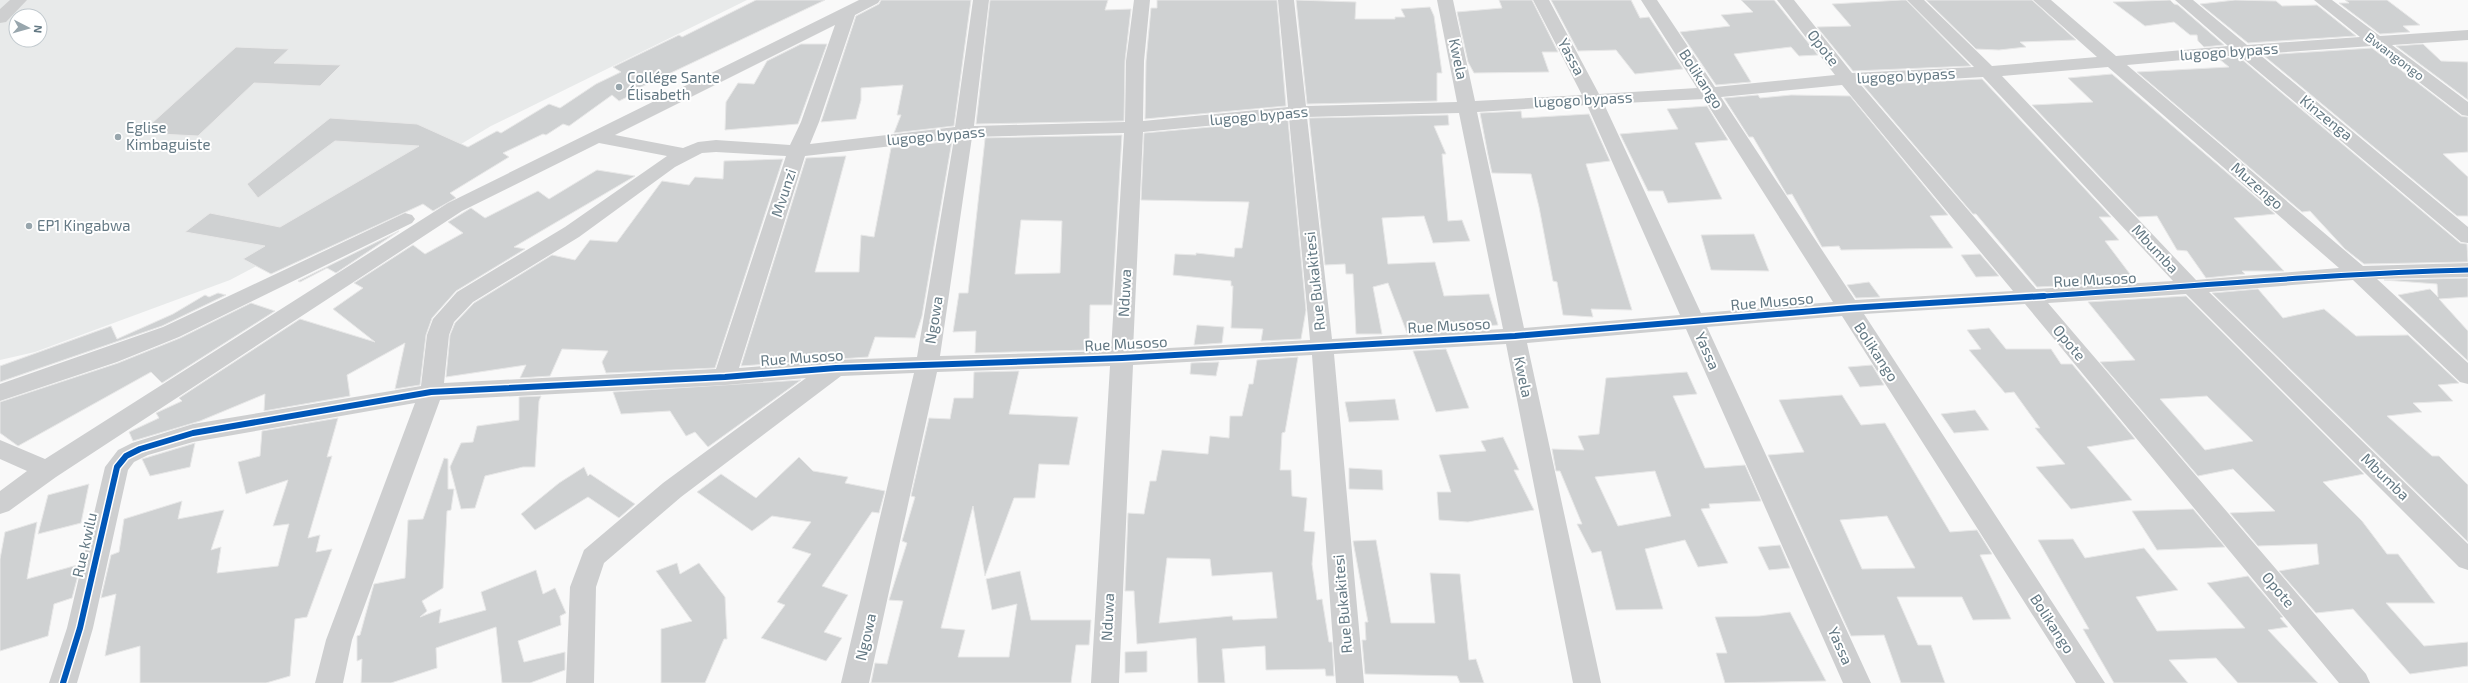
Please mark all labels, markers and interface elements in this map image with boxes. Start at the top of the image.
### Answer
north arrow [8,8,48,48]
text: N [32,24,45,34]
street label: Opote [1804,26,1844,69]
street label: Bwangongo [2362,29,2428,83]
street label: Yassa [1555,35,1589,78]
street label: Kwela [1446,37,1472,81]
street label: lugogo bypass [2179,39,2279,63]
street label: Bolikango [1676,45,1728,112]
street label: lugogo bypass [1856,63,1956,87]
place label: Collége Sante Élisabeth [627,68,720,103]
marker: Collége Sante Élisabeth [614,82,624,92]
street label: lugogo bypass [1533,87,1633,111]
street label: Kinzenga [2297,91,2356,144]
street label: lugogo bypass [1209,102,1309,128]
place label: Eglise Kimbaguiste [126,118,211,153]
street label: lugogo bypass [886,122,986,148]
marker: Eglise Kimbaguiste [113,132,123,142]
street label: Muzengo [2228,158,2287,213]
street label: Mvunzi [767,166,799,219]
place label: EP1 Kingabwa [37,216,130,234]
street label: Mbumba [2129,220,2183,276]
marker: EP1 Kingabwa [24,221,34,231]
street label: Rue Bukakitesi [1300,231,1328,331]
street label: Nduwa [1114,268,1134,318]
street label: Rue Musoso [2053,268,2137,290]
street label: Rue Musoso [1730,288,1814,314]
street label: Ngowa [920,295,946,345]
street label: Rue Musoso [1407,314,1491,336]
street label: Bolikango [1851,318,1903,385]
street label: Opote [2050,321,2090,364]
street label: Yassa [1692,329,1724,372]
street label: Rue Musoso [1084,332,1168,354]
street label: Rue Musoso [760,345,844,369]
street label: Kwela [1511,355,1537,399]
street label: Mbumba [2358,449,2414,504]
street label: Rue kwilu [68,511,100,579]
street label: Rue Bukakitesi [1329,554,1355,654]
street label: Opote [2259,568,2299,611]
street label: Bolikango [2027,590,2079,657]
street label: Nduwa [1097,592,1117,642]
street label: Ngowa [851,611,879,662]
street label: Yassa [1825,624,1857,667]

